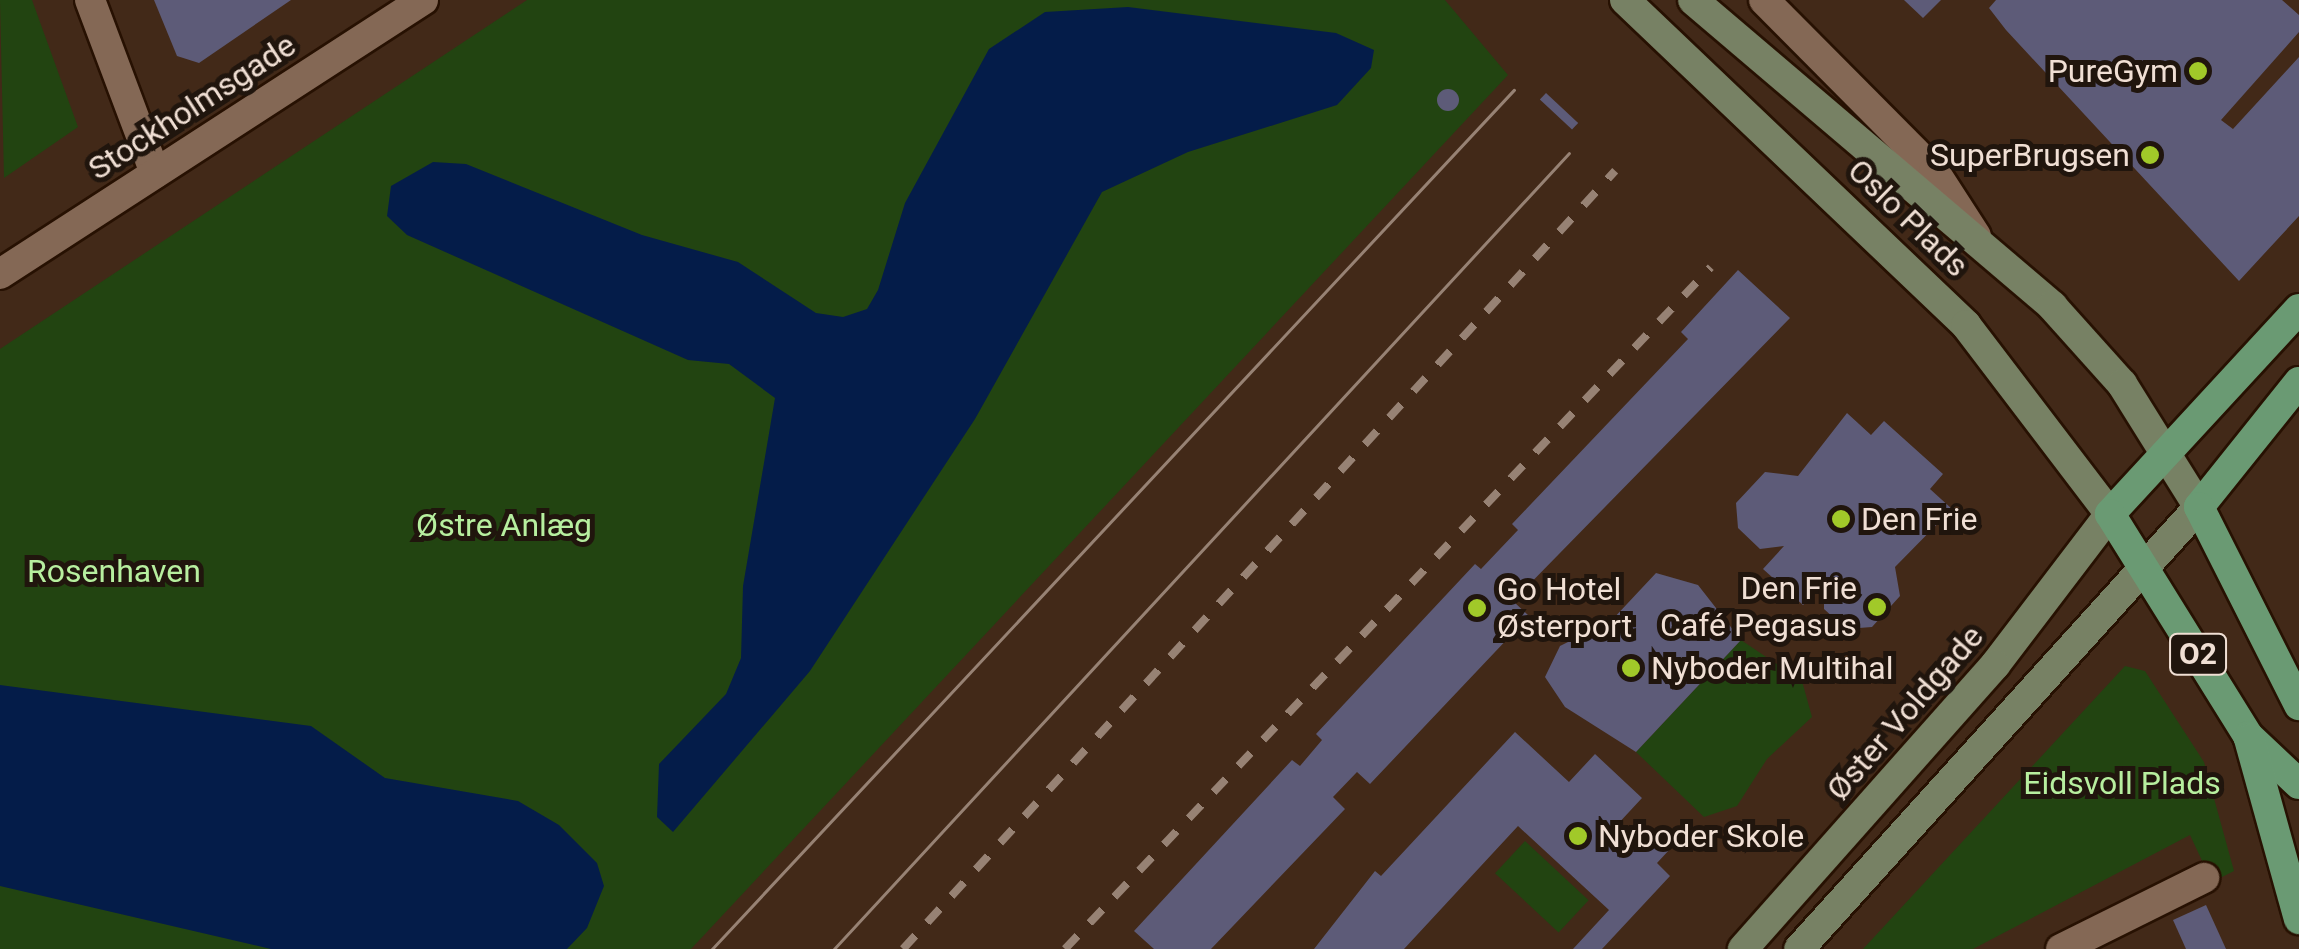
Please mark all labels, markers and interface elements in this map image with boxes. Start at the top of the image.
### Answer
street label: Stockholmsgade [81,26,303,188]
place label: PureGym [2048,52,2178,90]
marker: PureGym [2187,60,2209,82]
place label: SuperBrugsen [1930,136,2130,174]
marker: SuperBrugsen [2139,144,2161,166]
street label: Oslo Plads [1840,151,1976,285]
place label: Den Frie [1861,500,1977,538]
park label: Østre Anlæg [416,506,592,544]
marker: Den Frie [1830,508,1852,530]
park label: Rosenhaven [27,552,201,590]
place label: Den Frie Café Pegasus [1660,570,1857,645]
place label: Go Hotel Østerport [1497,571,1632,646]
marker: Den Frie Café Pegasus [1866,596,1888,618]
marker: Go Hotel Østerport [1466,597,1488,619]
street label: Øster Voldgade [1819,618,1991,808]
road number: O2 [2168,629,2228,679]
place label: Nyboder Multihal [1651,649,1893,687]
marker: Nyboder Multihal [1620,657,1642,679]
park label: Eidsvoll Plads [2023,764,2221,802]
place label: Nyboder Skole [1598,817,1804,855]
marker: Nyboder Skole [1567,825,1589,847]

